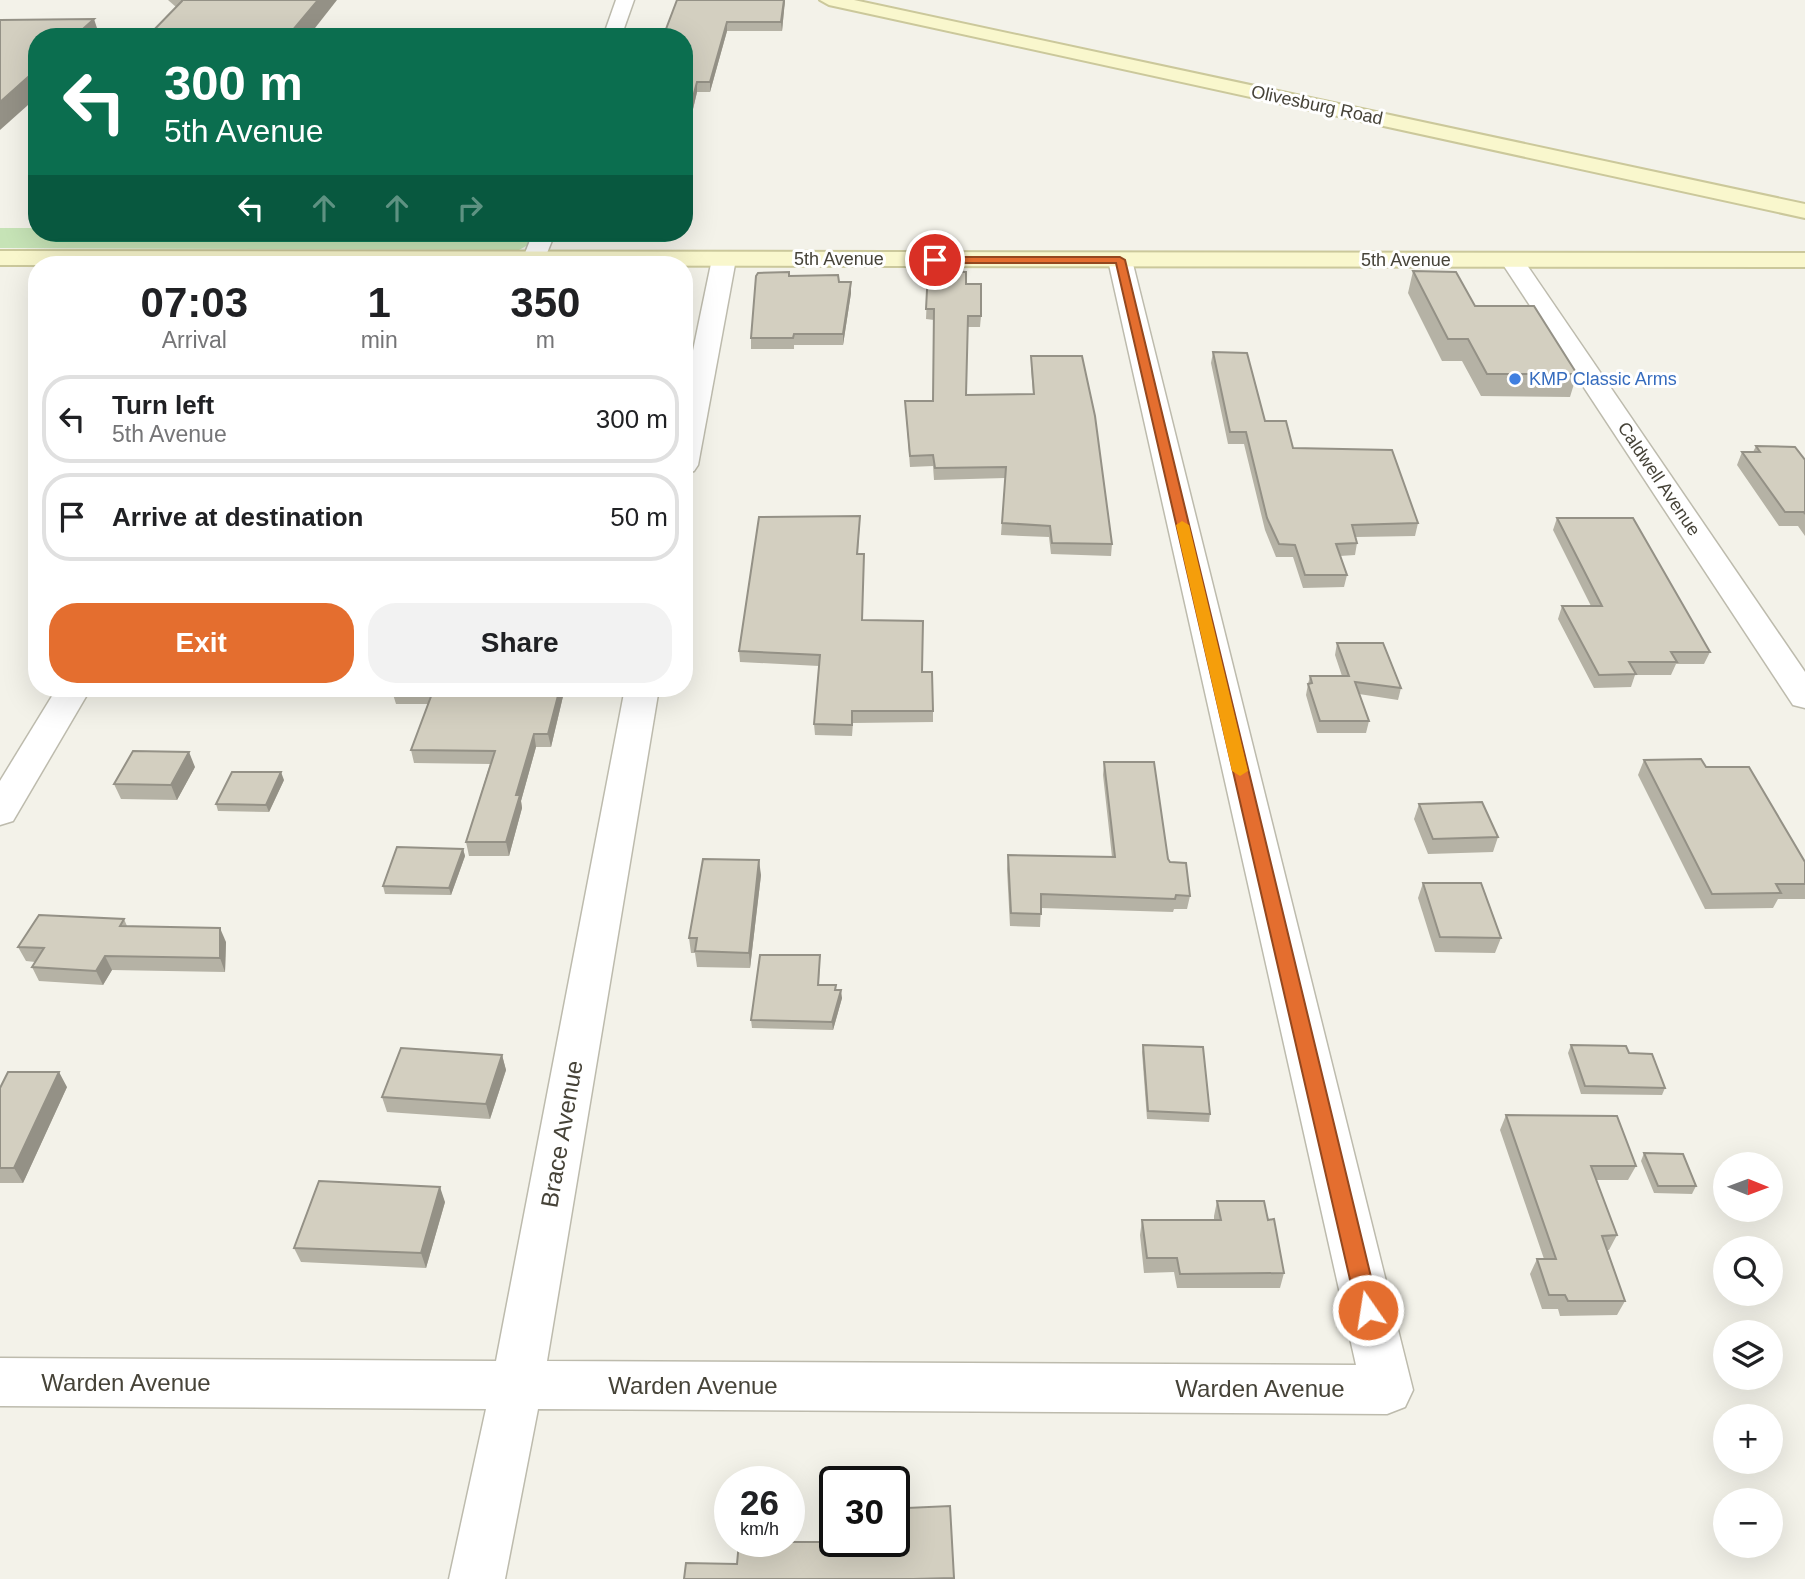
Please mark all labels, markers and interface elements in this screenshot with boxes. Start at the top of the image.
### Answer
icon: left [49,56,140,147]
text: 300 m [164,56,303,110]
street label: Olivesburg Road [1249,81,1385,129]
text: 5th Avenue [164,113,324,149]
icon: left [232,189,270,227]
icon: ahead [305,189,343,227]
icon: ahead [378,189,416,227]
icon: right [451,189,489,227]
pin [905,230,965,290]
icon: arrive [916,241,954,279]
street label: 5th Avenue [794,249,884,269]
street label: 5th Avenue [1361,250,1451,270]
text: 07:03 [141,279,248,326]
text: 1 [367,279,391,326]
text: 350 [510,279,580,326]
text: Arrival [162,327,227,353]
text: min [361,327,398,353]
text: m [536,327,555,353]
place label: KMP Classic Arms [1529,369,1677,389]
marker: KMP Classic Arms [1507,371,1523,387]
text: Turn left [112,390,214,420]
icon: left [53,400,91,438]
text: 300 m [596,404,668,434]
street label: Caldwell Avenue [1614,418,1704,540]
text: 5th Avenue [112,421,227,447]
icon: arrive [53,498,91,536]
text: Arrive at destination [112,502,363,532]
text: 50 m [610,502,668,532]
button: Exit [49,603,354,683]
button: Share [368,603,672,683]
street label: Brace Avenue [535,1058,588,1210]
north arrow [1713,1152,1783,1222]
map controls [1713,1152,1783,1558]
button: search [1713,1236,1783,1306]
position arrow [1331,1273,1405,1347]
button: layers [1713,1320,1783,1390]
street label: Warden Avenue [41,1369,211,1396]
street label: Warden Avenue [608,1372,778,1399]
street label: Warden Avenue [1175,1375,1345,1402]
button: + [1713,1404,1783,1474]
speed limit sign: 30 [819,1466,910,1557]
text: 26 [740,1483,779,1522]
button: − [1713,1488,1783,1558]
text: km/h [740,1519,779,1539]

